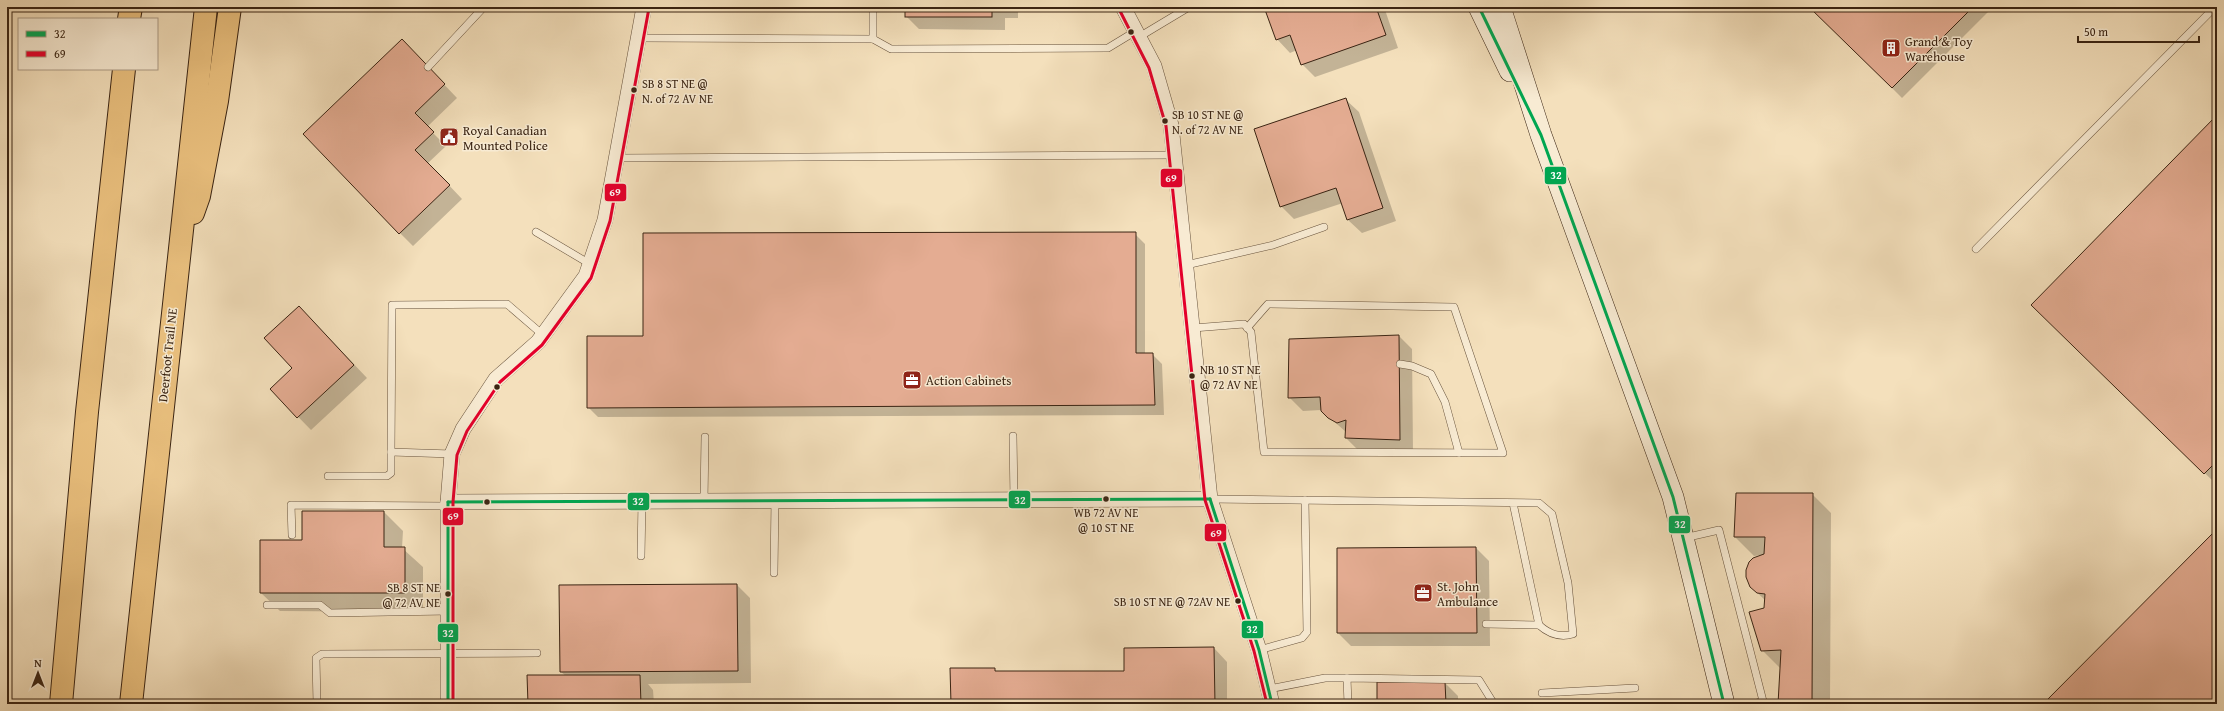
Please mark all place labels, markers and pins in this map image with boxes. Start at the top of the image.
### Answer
unlabelled marker [1126,27,1136,37]
place label: Grand & Toy Warehouse [1905,32,1973,66]
building icon: Grand & Toy Warehouse [1880,37,1902,59]
place label: SB 8 ST NE @ N. of 72 AV NE [642,75,713,107]
marker: SB 8 ST NE @ N. of 72 AV NE [629,85,639,95]
place label: SB 10 ST NE @ N. of 72 AV NE [1172,106,1243,138]
marker: SB 10 ST NE @ N. of 72 AV NE [1160,116,1170,126]
place label: Royal Canadian Mounted Police [463,121,548,155]
public building icon: Royal Canadian Mounted Police [438,126,460,148]
place label: NB 10 ST NE @ 72 AV NE [1200,361,1261,393]
office icon: Action Cabinets [901,369,923,391]
place label: Action Cabinets [926,371,1011,390]
marker: NB 10 ST NE @ 72 AV NE [1187,371,1197,381]
unlabelled marker [492,382,502,392]
marker: WB 72 AV NE @ 10 ST NE [1101,494,1111,504]
unlabelled marker [482,497,492,507]
place label: WB 72 AV NE @ 10 ST NE [1074,504,1138,536]
place label: St. John Ambulance [1437,577,1498,611]
place label: SB 8 ST NE @ 72 AV NE [382,579,440,611]
office icon: St. John Ambulance [1412,582,1434,604]
marker: SB 8 ST NE @ 72 AV NE [443,589,453,599]
place label: SB 10 ST NE @ 72AV NE [1114,593,1230,610]
marker: SB 10 ST NE @ 72AV NE [1233,596,1243,606]

